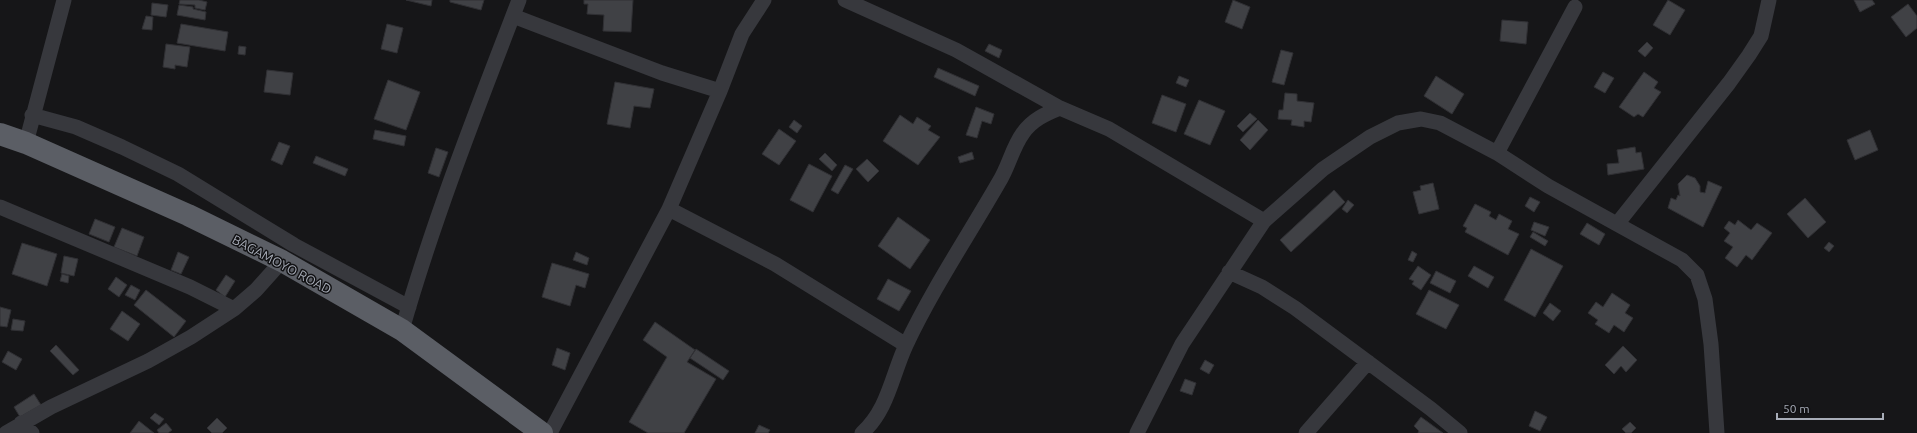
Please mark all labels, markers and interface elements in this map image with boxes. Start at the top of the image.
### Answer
street label: BAGAMOYO ROAD [230,232,334,296]
scale bar [1777,395,1883,421]
text: 50 m [1783,402,1810,415]

